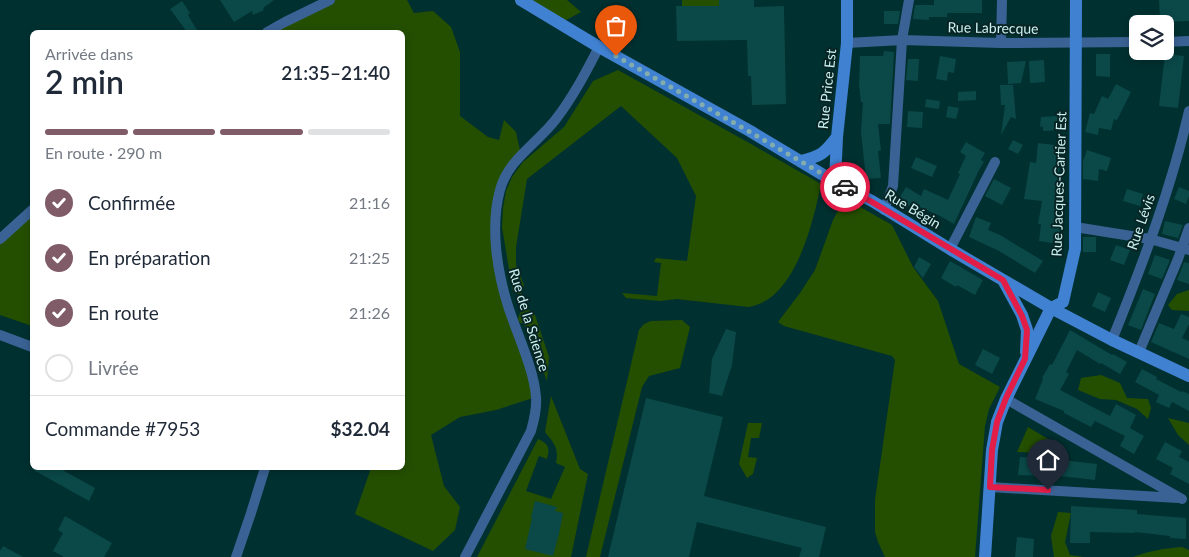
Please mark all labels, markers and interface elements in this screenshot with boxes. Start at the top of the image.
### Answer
pin [595,5,637,56]
icon: bag [602,12,630,40]
map controls [1129,15,1174,60]
button: layers [1129,15,1174,60]
street label: Rue Labrecque [947,18,1039,37]
text: Arrivée dans [45,44,133,63]
street label: Rue Price Est [814,48,839,130]
text: 21:35–21:40 [281,61,390,84]
text: 2 min [45,62,124,101]
street label: Rue Jacques-Cartier Est [1047,111,1070,257]
text: En route · 290 m [45,143,162,162]
courier [820,162,870,212]
icon: car [831,173,859,201]
street label: Rue Bégin [882,185,944,232]
icon: check [45,189,73,217]
text: Confirmée [88,191,175,214]
street label: Rue Lévis [1123,192,1158,252]
text: 21:16 [349,193,390,212]
icon: check [45,244,73,272]
text: En préparation [88,246,211,269]
text: 21:25 [349,248,390,267]
street label: Rue de la Science [506,266,553,373]
icon: check [45,299,73,327]
text: En route [88,301,159,324]
text: 21:26 [349,303,390,322]
text: Livrée [88,356,139,379]
text: Commande #7953 [45,417,200,440]
text: $32.04 [330,417,390,440]
pin [1027,439,1069,490]
icon: home [1034,446,1062,474]

